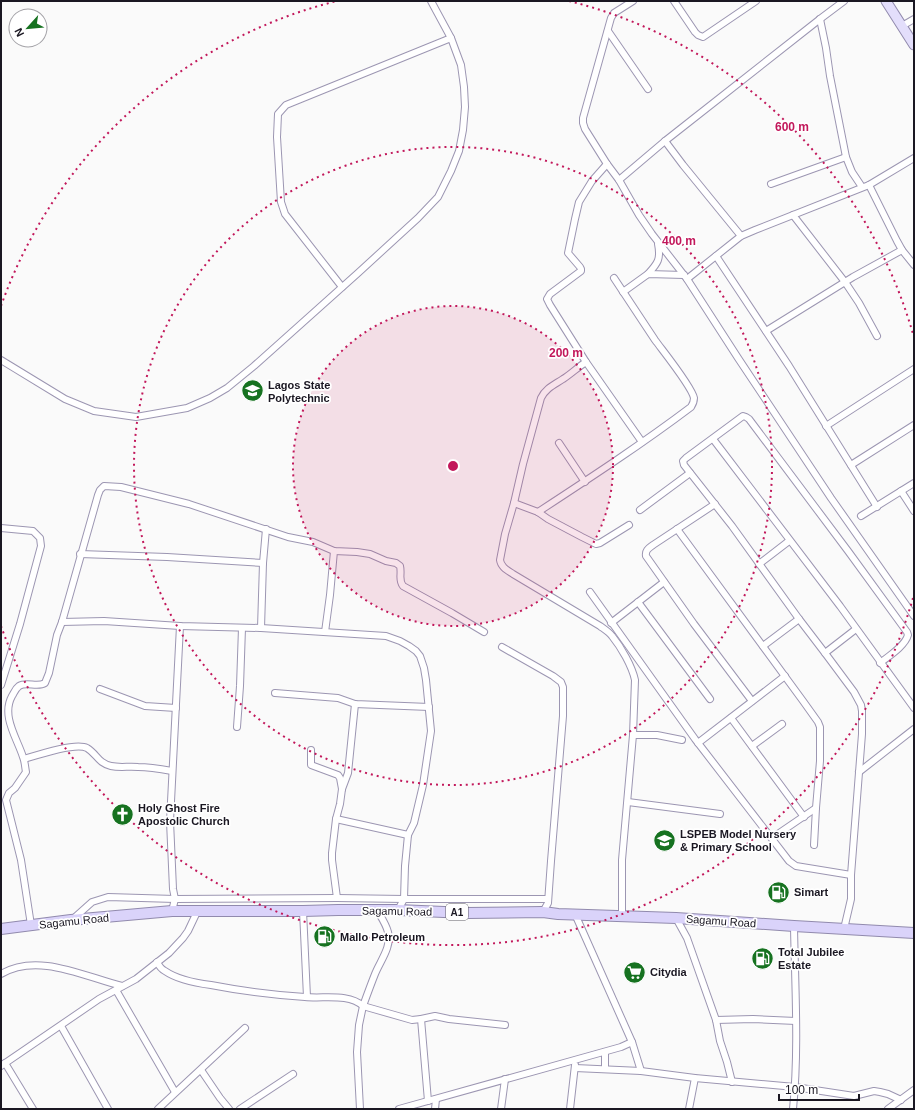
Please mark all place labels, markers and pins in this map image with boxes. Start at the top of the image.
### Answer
school or university icon: Lagos State Polytechnic [239,378,265,404]
place label: Lagos State Polytechnic [268,379,330,404]
centre of rings [446,459,460,473]
church icon: Holy Ghost Fire Apostolic Church [110,801,136,827]
place label: Holy Ghost Fire Apostolic Church [138,802,230,827]
school or university icon: LSPEB Model Nursery & Primary School [652,827,678,853]
place label: LSPEB Model Nursery & Primary School [680,828,797,853]
fuel station icon: Simart [766,879,792,905]
place label: Simart [794,886,829,898]
fuel station icon: Mallo Petroleum [312,924,338,950]
place label: Mallo Petroleum [340,931,425,943]
fuel station icon: Total Jubilee Estate [749,945,775,971]
place label: Total Jubilee Estate [778,946,844,971]
supermarket icon: Citydia [621,959,647,985]
place label: Citydia [650,966,688,978]

